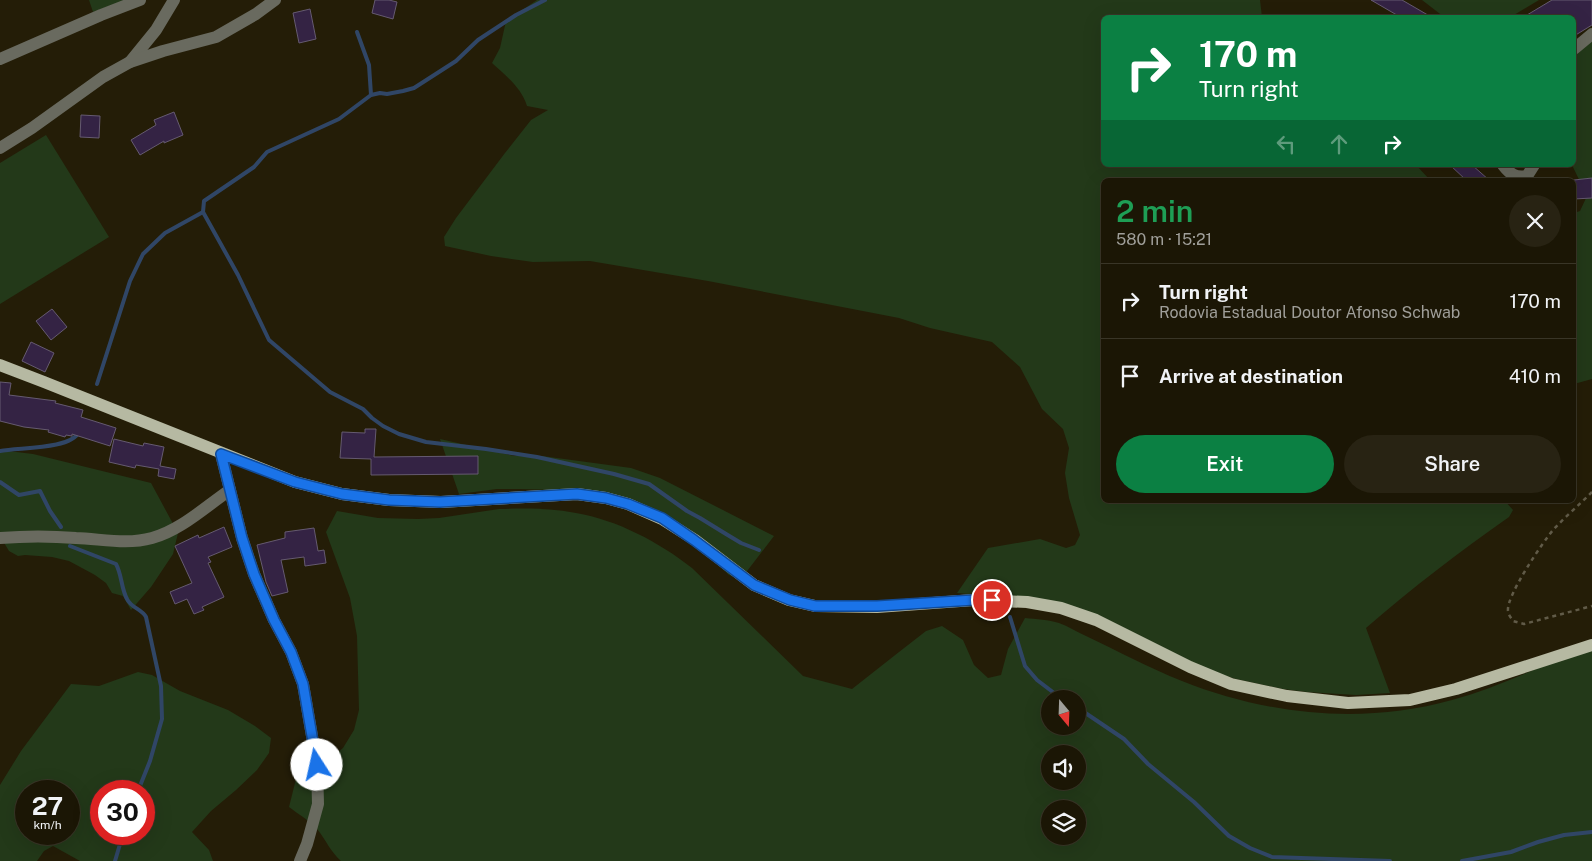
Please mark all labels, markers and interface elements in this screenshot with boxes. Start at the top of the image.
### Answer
text: 170 m [1199,34,1297,75]
icon: right [1116,35,1181,100]
text: Turn right [1199,76,1299,102]
icon: left [1272,130,1300,158]
icon: ahead [1325,130,1353,158]
icon: right [1378,130,1406,158]
text: 2 min [1116,193,1193,229]
button: close [1509,195,1561,247]
text: 580 m · 15:21 [1116,230,1212,249]
text: Turn right [1159,281,1248,303]
icon: right [1116,287,1144,315]
text: 170 m [1510,290,1561,312]
text: Rodovia Estadual Doutor Afonso Schwab [1159,303,1460,322]
icon: arrive [1116,362,1144,390]
text: Arrive at destination [1159,365,1343,387]
text: 410 m [1509,365,1561,387]
button: Exit [1116,435,1334,493]
button: Share [1344,435,1561,493]
pin [971,579,1013,621]
icon: arrive [978,586,1006,614]
north arrow [1041,690,1086,735]
map controls [1041,690,1086,845]
position arrow [290,738,342,790]
button: sound [1041,745,1086,790]
speed limit sign: 30 [90,780,155,845]
text: 27 [32,791,63,821]
button: layers [1041,800,1086,845]
text: km/h [33,818,62,832]

